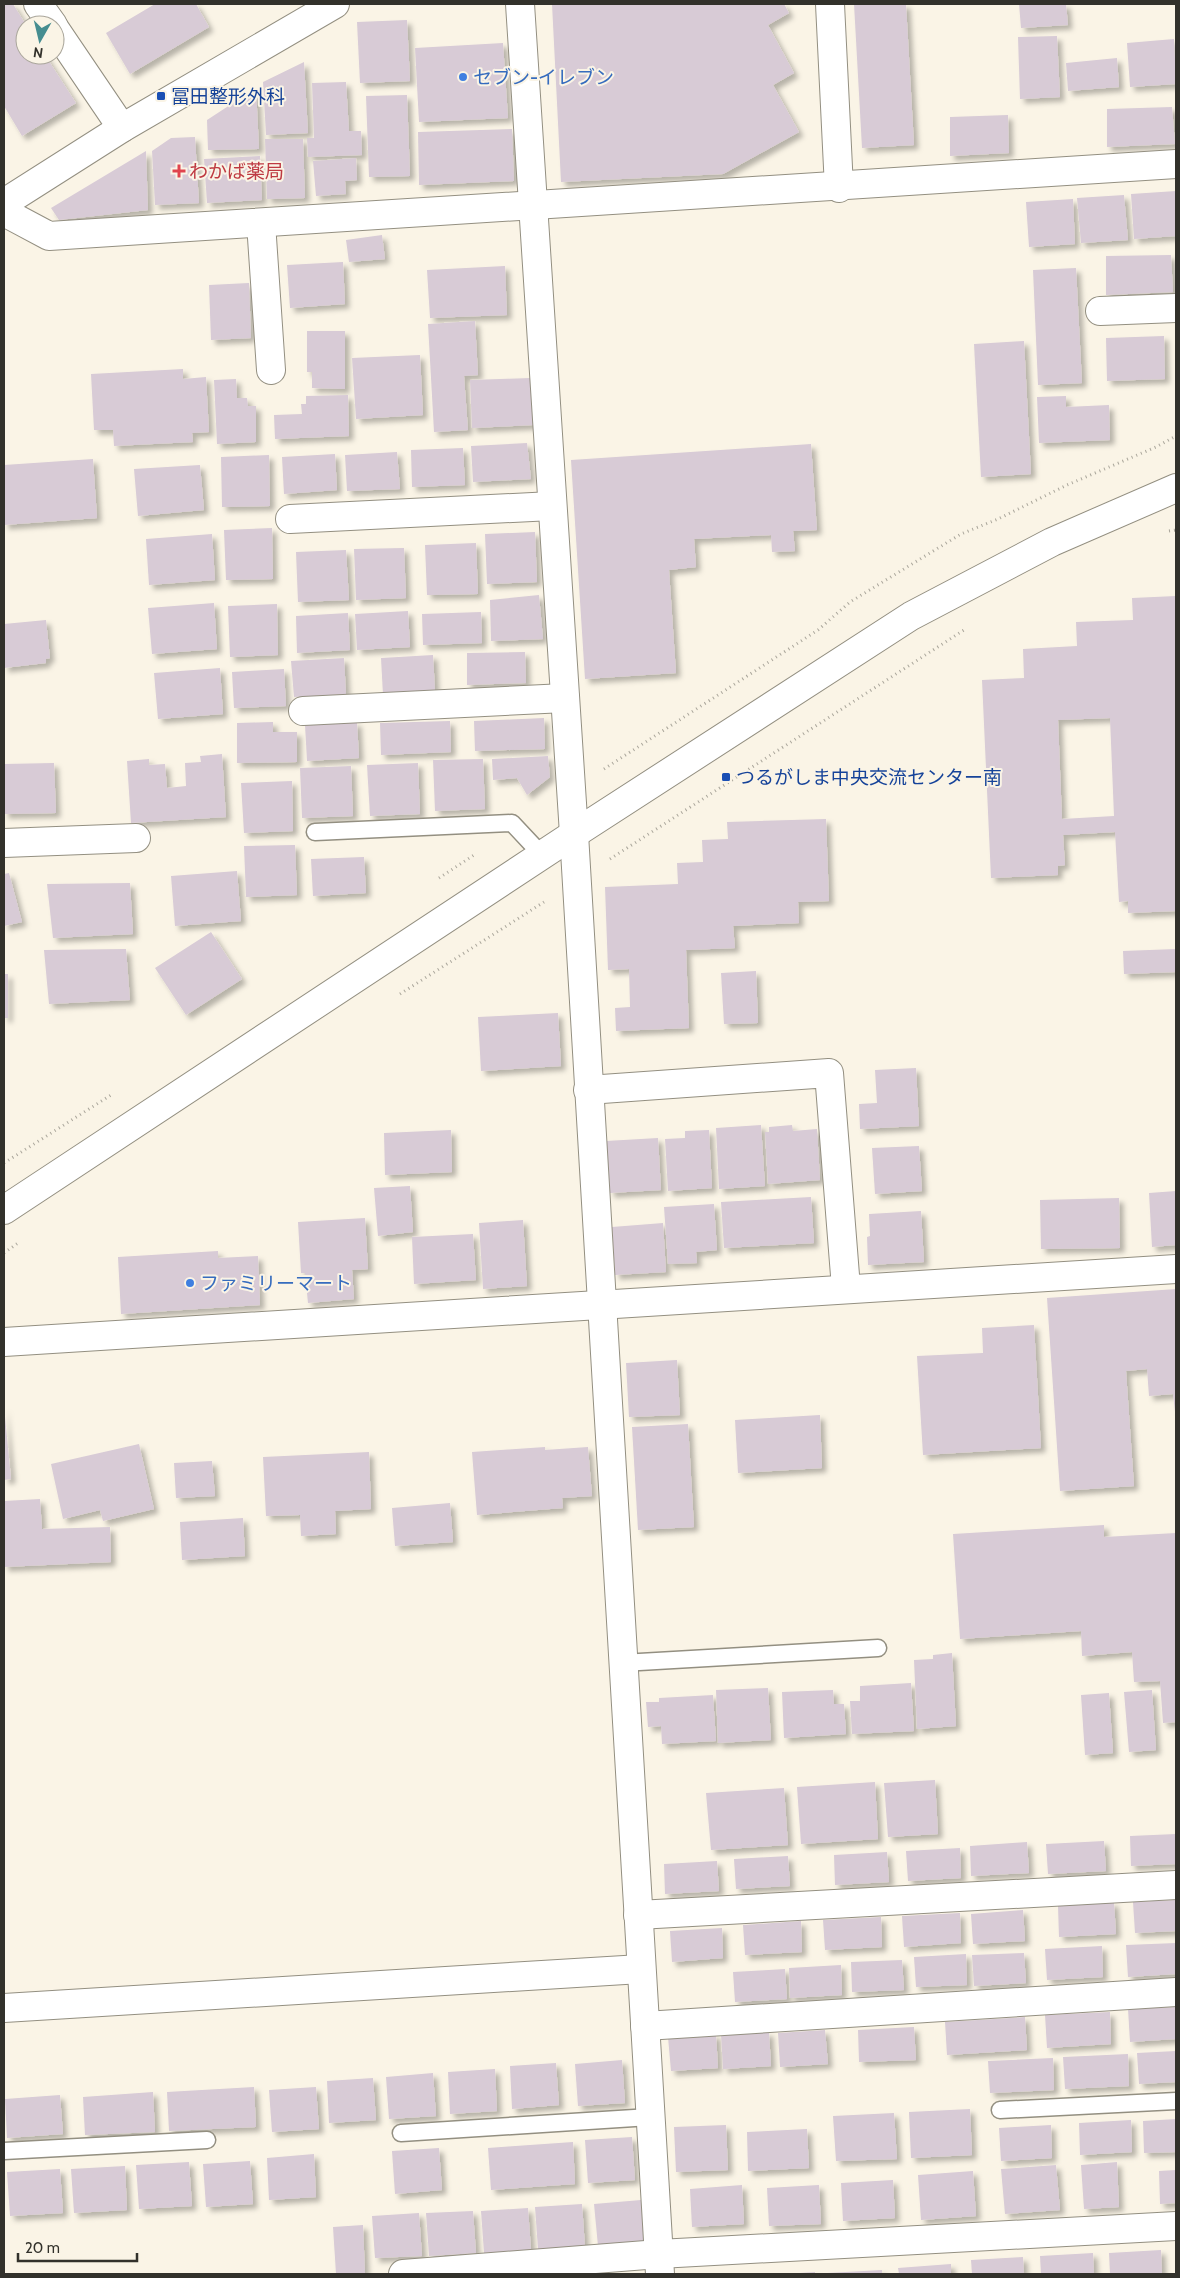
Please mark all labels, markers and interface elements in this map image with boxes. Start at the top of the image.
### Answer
north arrow [15,15,65,65]
text: N [32,43,44,62]
place label: セブン-イレブン [473,66,614,89]
marker: セブン-イレブン [457,71,469,83]
place label: 冨田整形外科 [171,85,285,108]
marker: 冨田整形外科 [155,90,167,102]
place label: わかば薬局 [189,160,284,183]
marker: わかば薬局 [173,165,185,177]
place label: つるがしま中央交流センター南 [736,766,1002,789]
marker: つるがしま中央交流センター南 [720,771,732,783]
place label: ファミリーマート [200,1272,352,1295]
marker: ファミリーマート [184,1277,196,1289]
scale bar [18,2230,136,2262]
text: 20 m [25,2239,60,2257]

